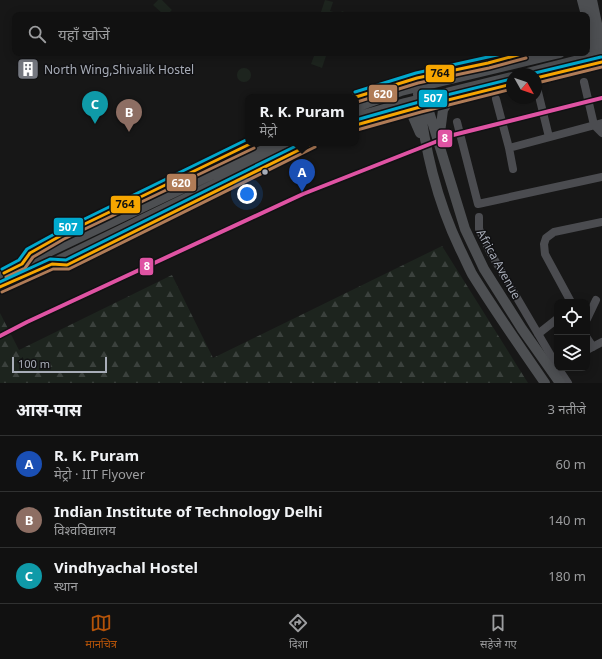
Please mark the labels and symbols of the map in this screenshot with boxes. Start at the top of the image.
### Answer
building icon: North Wing,Shivalik Hostel [15,56,41,82]
place label: North Wing,Shivalik Hostel [44,61,194,78]
line badge: 764 [425,64,455,83]
text: 764 [431,65,450,80]
north arrow [506,68,542,104]
line badge: 620 [368,84,398,103]
text: 620 [374,86,392,101]
line badge: 507 [418,89,448,108]
text: 507 [424,90,442,105]
pin: C [82,91,108,124]
pin: B [116,99,142,132]
line badge: 8 [437,129,453,148]
text: 8 [442,130,448,145]
pin: A [289,159,315,192]
unlabelled marker [260,167,270,177]
line badge: 620 [166,173,197,192]
text: 620 [172,175,190,190]
your location [237,184,257,204]
line badge: 764 [110,195,141,214]
text: 764 [116,196,135,211]
line badge: 507 [53,217,84,236]
text: 507 [59,219,77,234]
street label: Africa Avenue [473,226,525,302]
line badge: 8 [139,257,154,276]
text: 8 [144,258,150,273]
scale bar [12,355,107,374]

